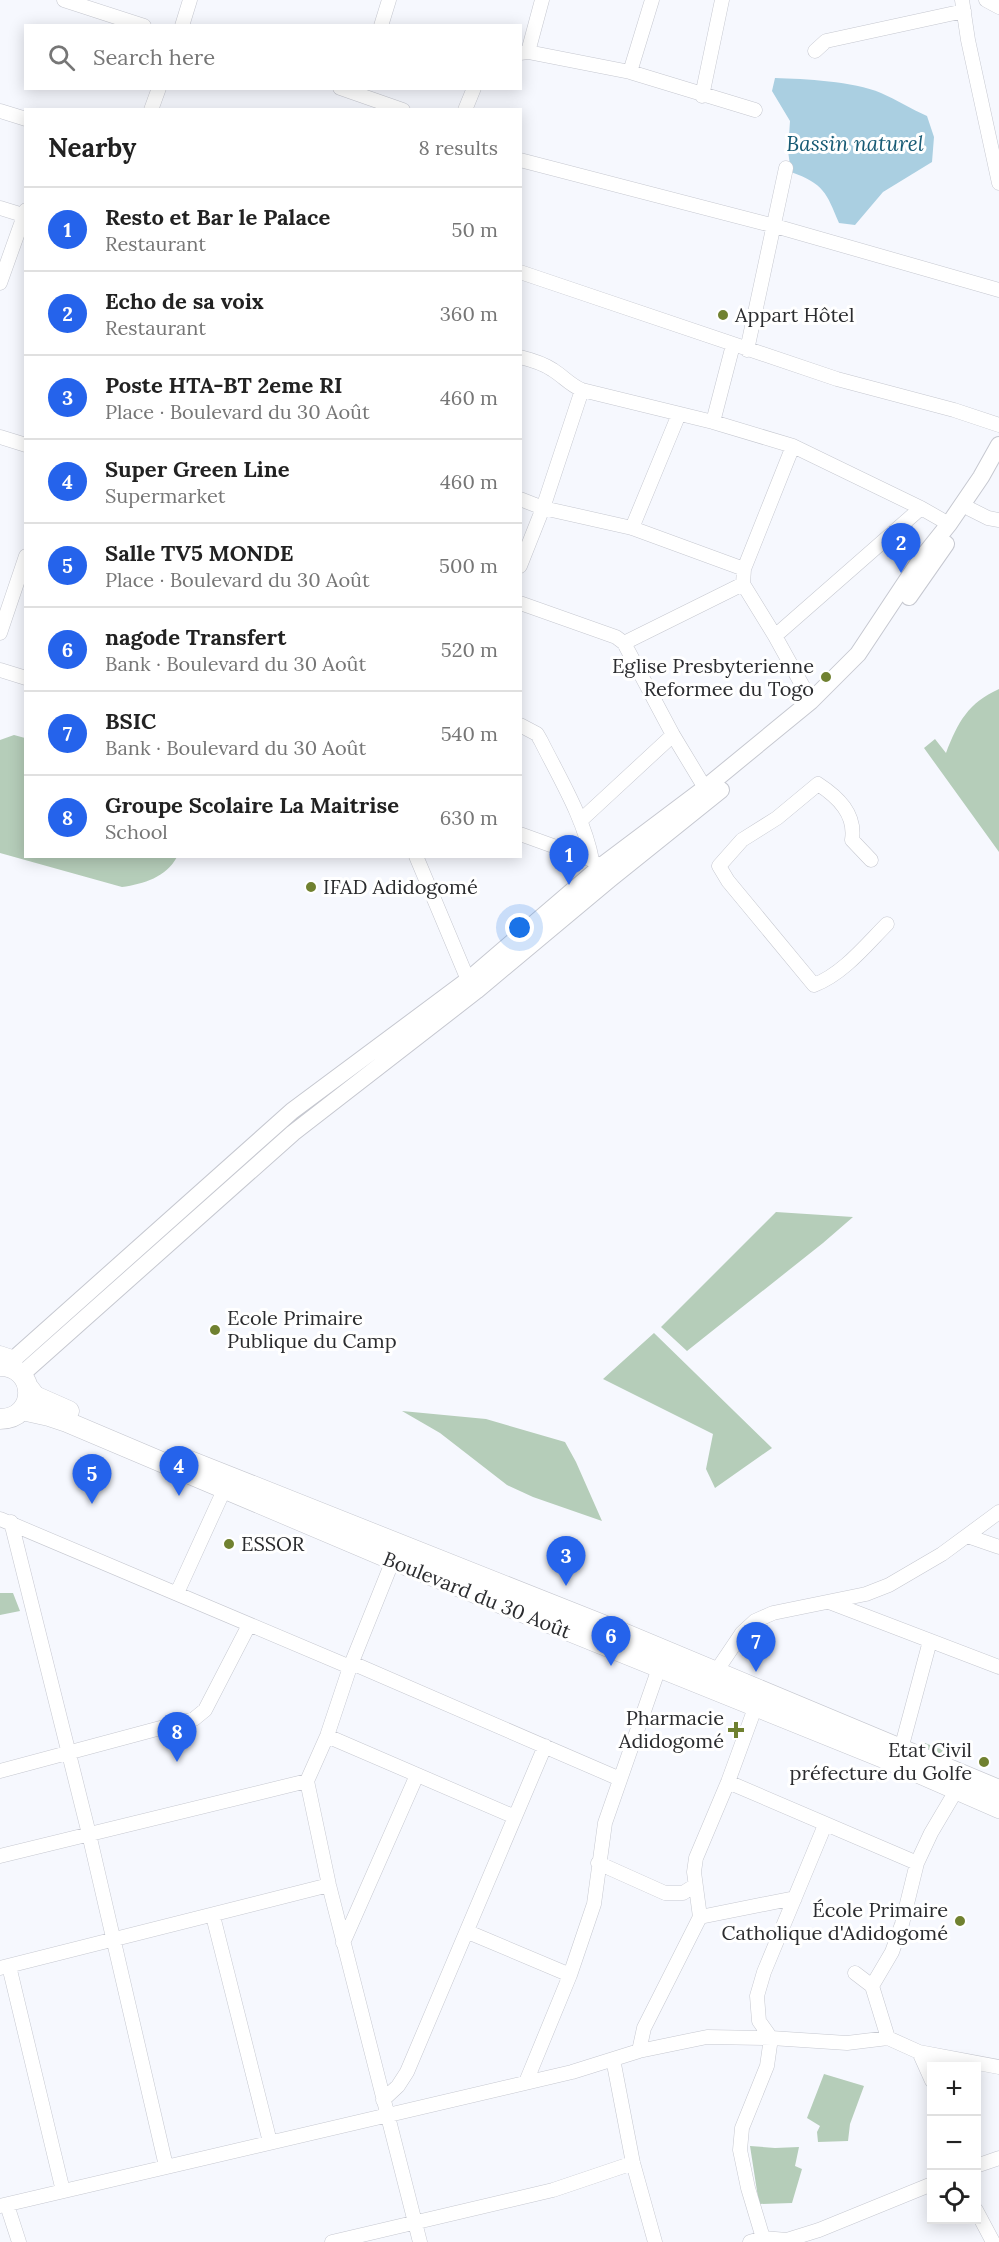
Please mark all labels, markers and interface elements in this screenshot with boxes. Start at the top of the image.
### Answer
search box [24,24,522,90]
icon: search [45,41,78,74]
text: Search here [93,43,215,71]
water label: Bassin naturel [786,130,924,157]
text: Nearby [48,131,136,164]
text: 8 results [419,135,498,160]
text: Resto et Bar le Palace [105,203,330,231]
text: 1 [63,217,72,242]
text: 50 m [452,217,498,242]
text: Restaurant [105,231,206,256]
text: Echo de sa voix [105,287,264,315]
text: 2 [62,301,73,326]
text: 360 m [440,301,498,326]
place label: Appart Hôtel [734,302,854,327]
marker: Appart Hôtel [716,308,730,322]
text: Restaurant [105,315,206,340]
text: Poste HTA-BT 2eme RI [105,371,343,399]
text: 3 [62,385,73,410]
text: 460 m [440,385,498,410]
text: Place · Boulevard du 30 Août [105,399,370,424]
text: Super Green Line [105,455,290,483]
text: 4 [62,469,73,494]
text: 460 m [440,469,498,494]
text: Supermarket [105,483,225,508]
pin: 2 [882,524,920,573]
text: Salle TV5 MONDE [105,539,293,567]
text: 5 [62,553,73,578]
text: 500 m [439,553,498,578]
text: Place · Boulevard du 30 Août [105,567,370,592]
text: nagode Transfert [105,623,286,651]
text: 6 [62,637,73,662]
text: 520 m [441,637,498,662]
text: Bank · Boulevard du 30 Août [105,651,366,676]
place label: Eglise Presbyterienne Reformee du Togo [612,653,814,701]
marker: Eglise Presbyterienne Reformee du Togo [819,670,833,684]
text: BSIC [105,707,156,735]
text: 7 [63,721,72,746]
text: 540 m [441,721,498,746]
text: Bank · Boulevard du 30 Août [105,735,366,760]
text: Groupe Scolaire La Maitrise [105,791,399,819]
text: 8 [62,805,73,830]
text: 630 m [440,805,498,830]
text: School [105,819,168,844]
pin: 1 [550,836,588,885]
place label: IFAD Adidogomé [323,874,478,899]
marker: IFAD Adidogomé [304,880,318,894]
your location [505,913,534,942]
place label: Ecole Primaire Publique du Camp [227,1305,397,1353]
marker: Ecole Primaire Publique du Camp [208,1323,222,1337]
pin: 4 [160,1446,198,1496]
pin: 5 [72,1454,112,1504]
place label: ESSOR [241,1531,305,1556]
pin: 3 [546,1536,586,1586]
marker: ESSOR [222,1537,236,1551]
street label: Boulevard du 30 Août [380,1546,574,1644]
pin: 6 [592,1616,630,1666]
pin: 7 [736,1622,776,1672]
place label: Pharmacie Adidogomé [618,1705,724,1753]
pin: 8 [158,1712,196,1762]
marker: Pharmacie Adidogomé [729,1723,743,1737]
place label: Etat Civil préfecture du Golfe [789,1737,972,1785]
marker: Etat Civil préfecture du Golfe [977,1755,991,1769]
place label: École Primaire Catholique d'Adidogomé [722,1897,948,1945]
marker: École Primaire Catholique d'Adidogomé [953,1914,967,1928]
map controls [927,2062,981,2224]
button: + [927,2062,981,2116]
button: − [927,2116,981,2170]
button: locate [927,2170,981,2224]

